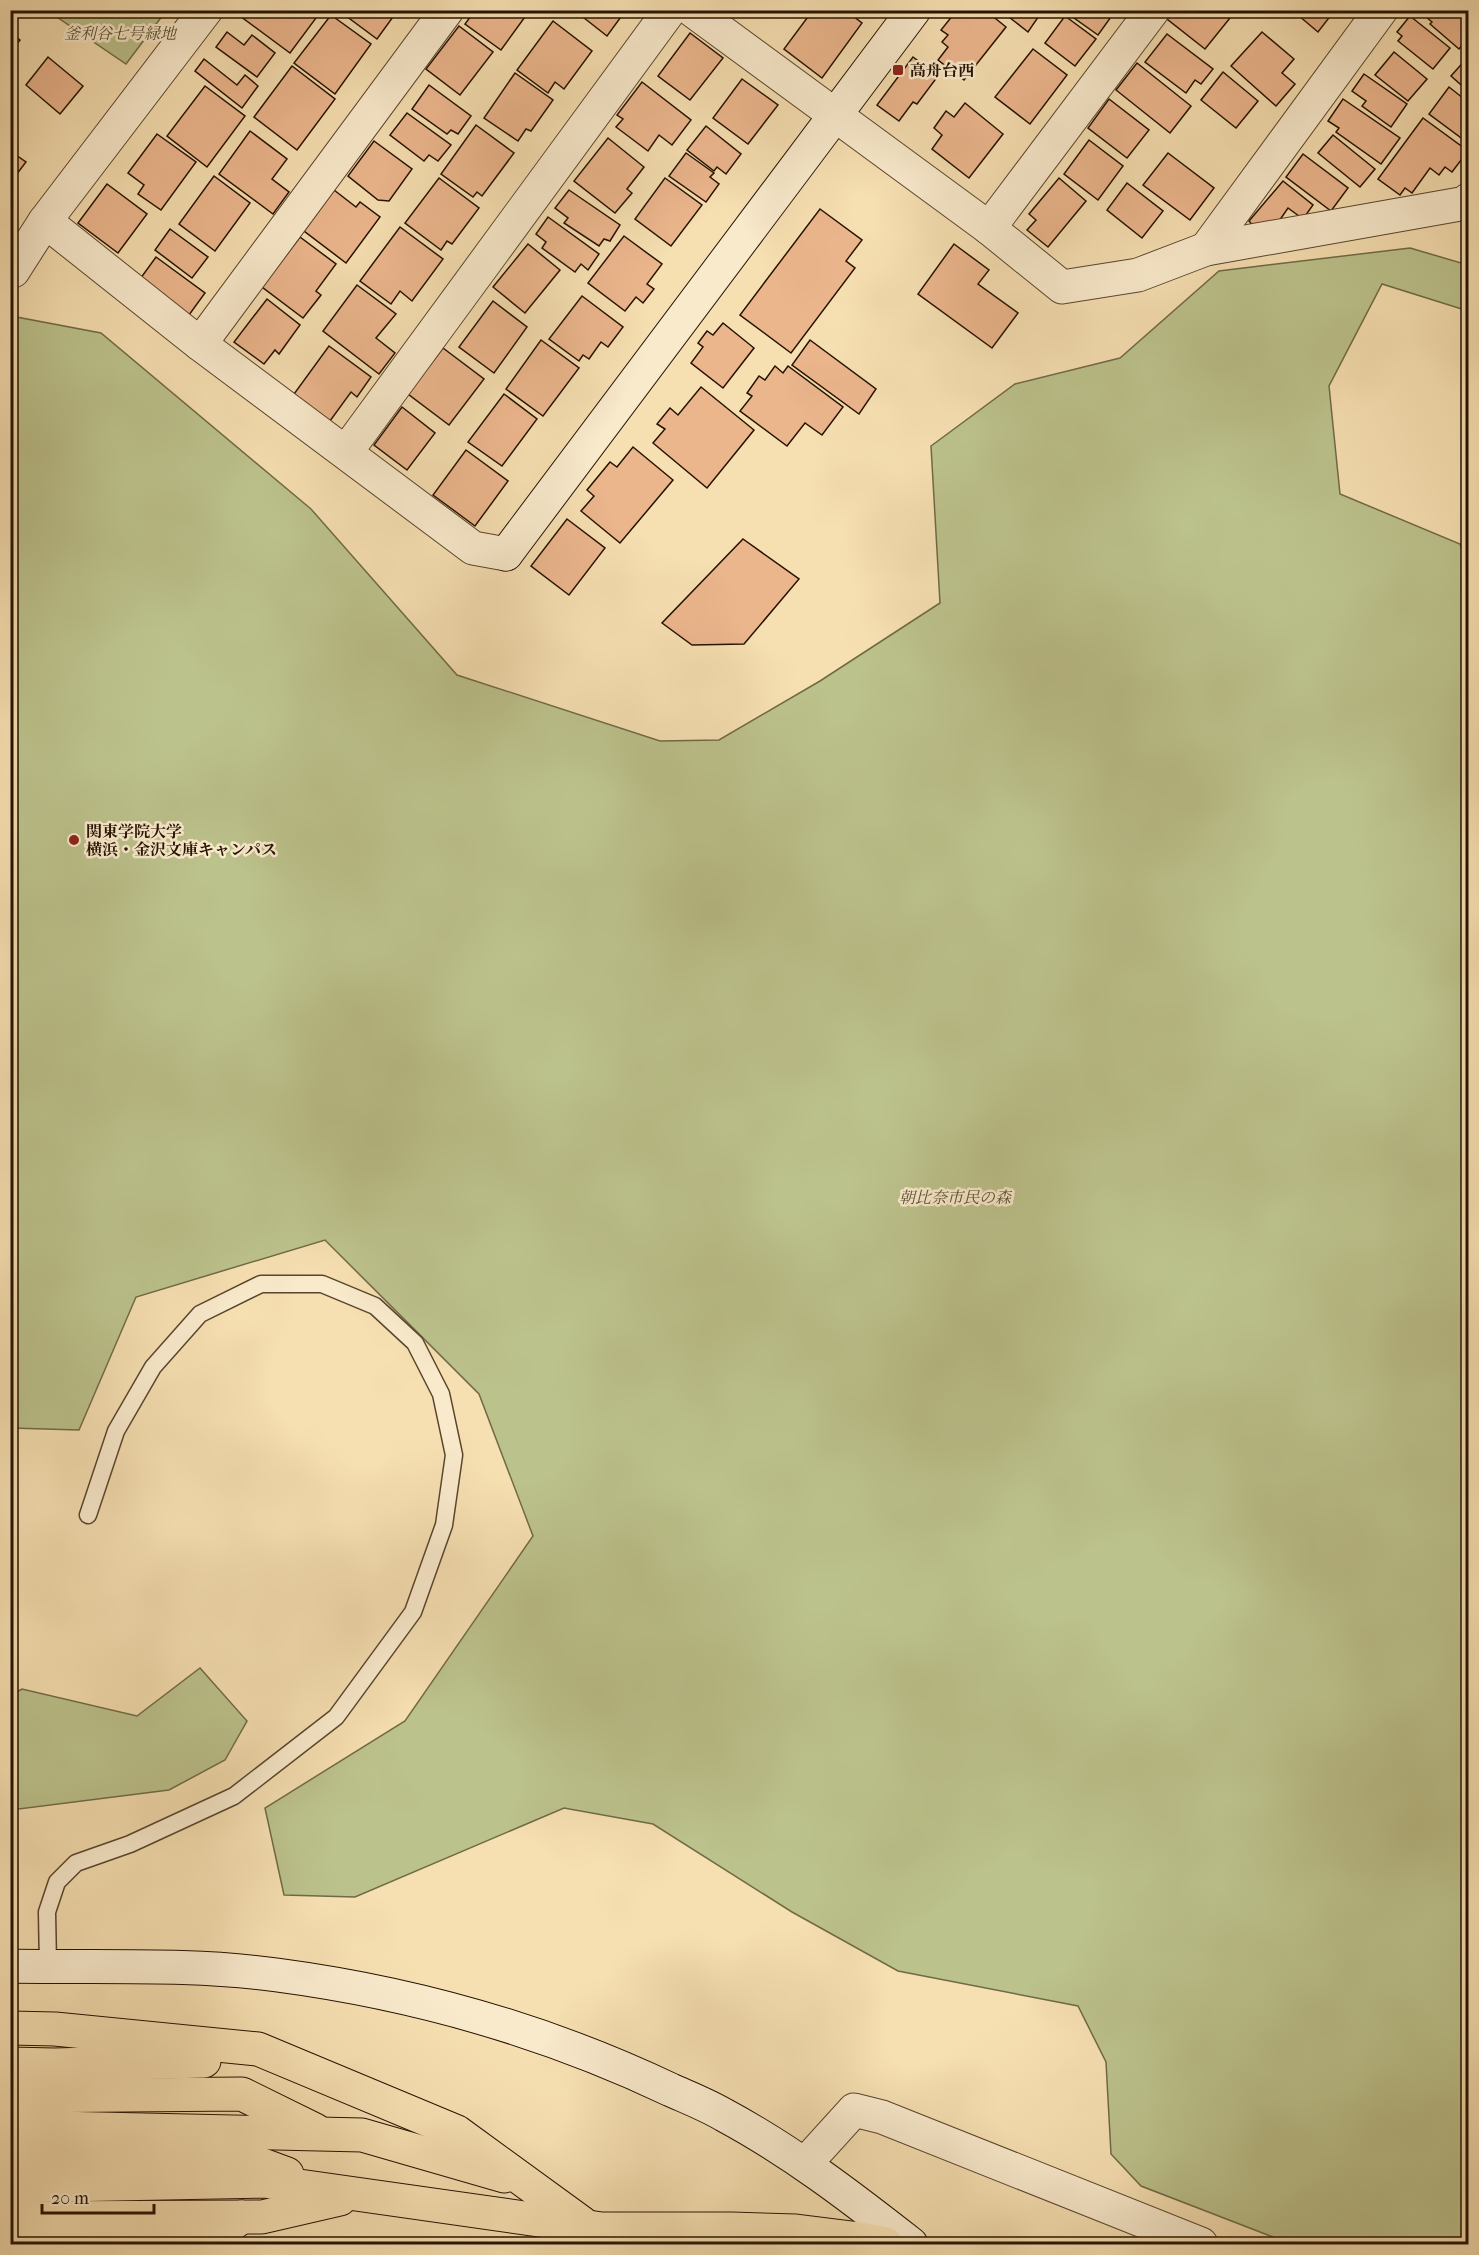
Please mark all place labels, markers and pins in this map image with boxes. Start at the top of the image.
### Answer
place label: 高舟台西 [910,61,974,80]
marker: 高舟台西 [891,63,905,77]
place label: 関東学院大学 横浜・金沢文庫キャンパス [86,822,277,859]
marker: 関東学院大学 横浜・金沢文庫キャンパス [67,833,81,847]

